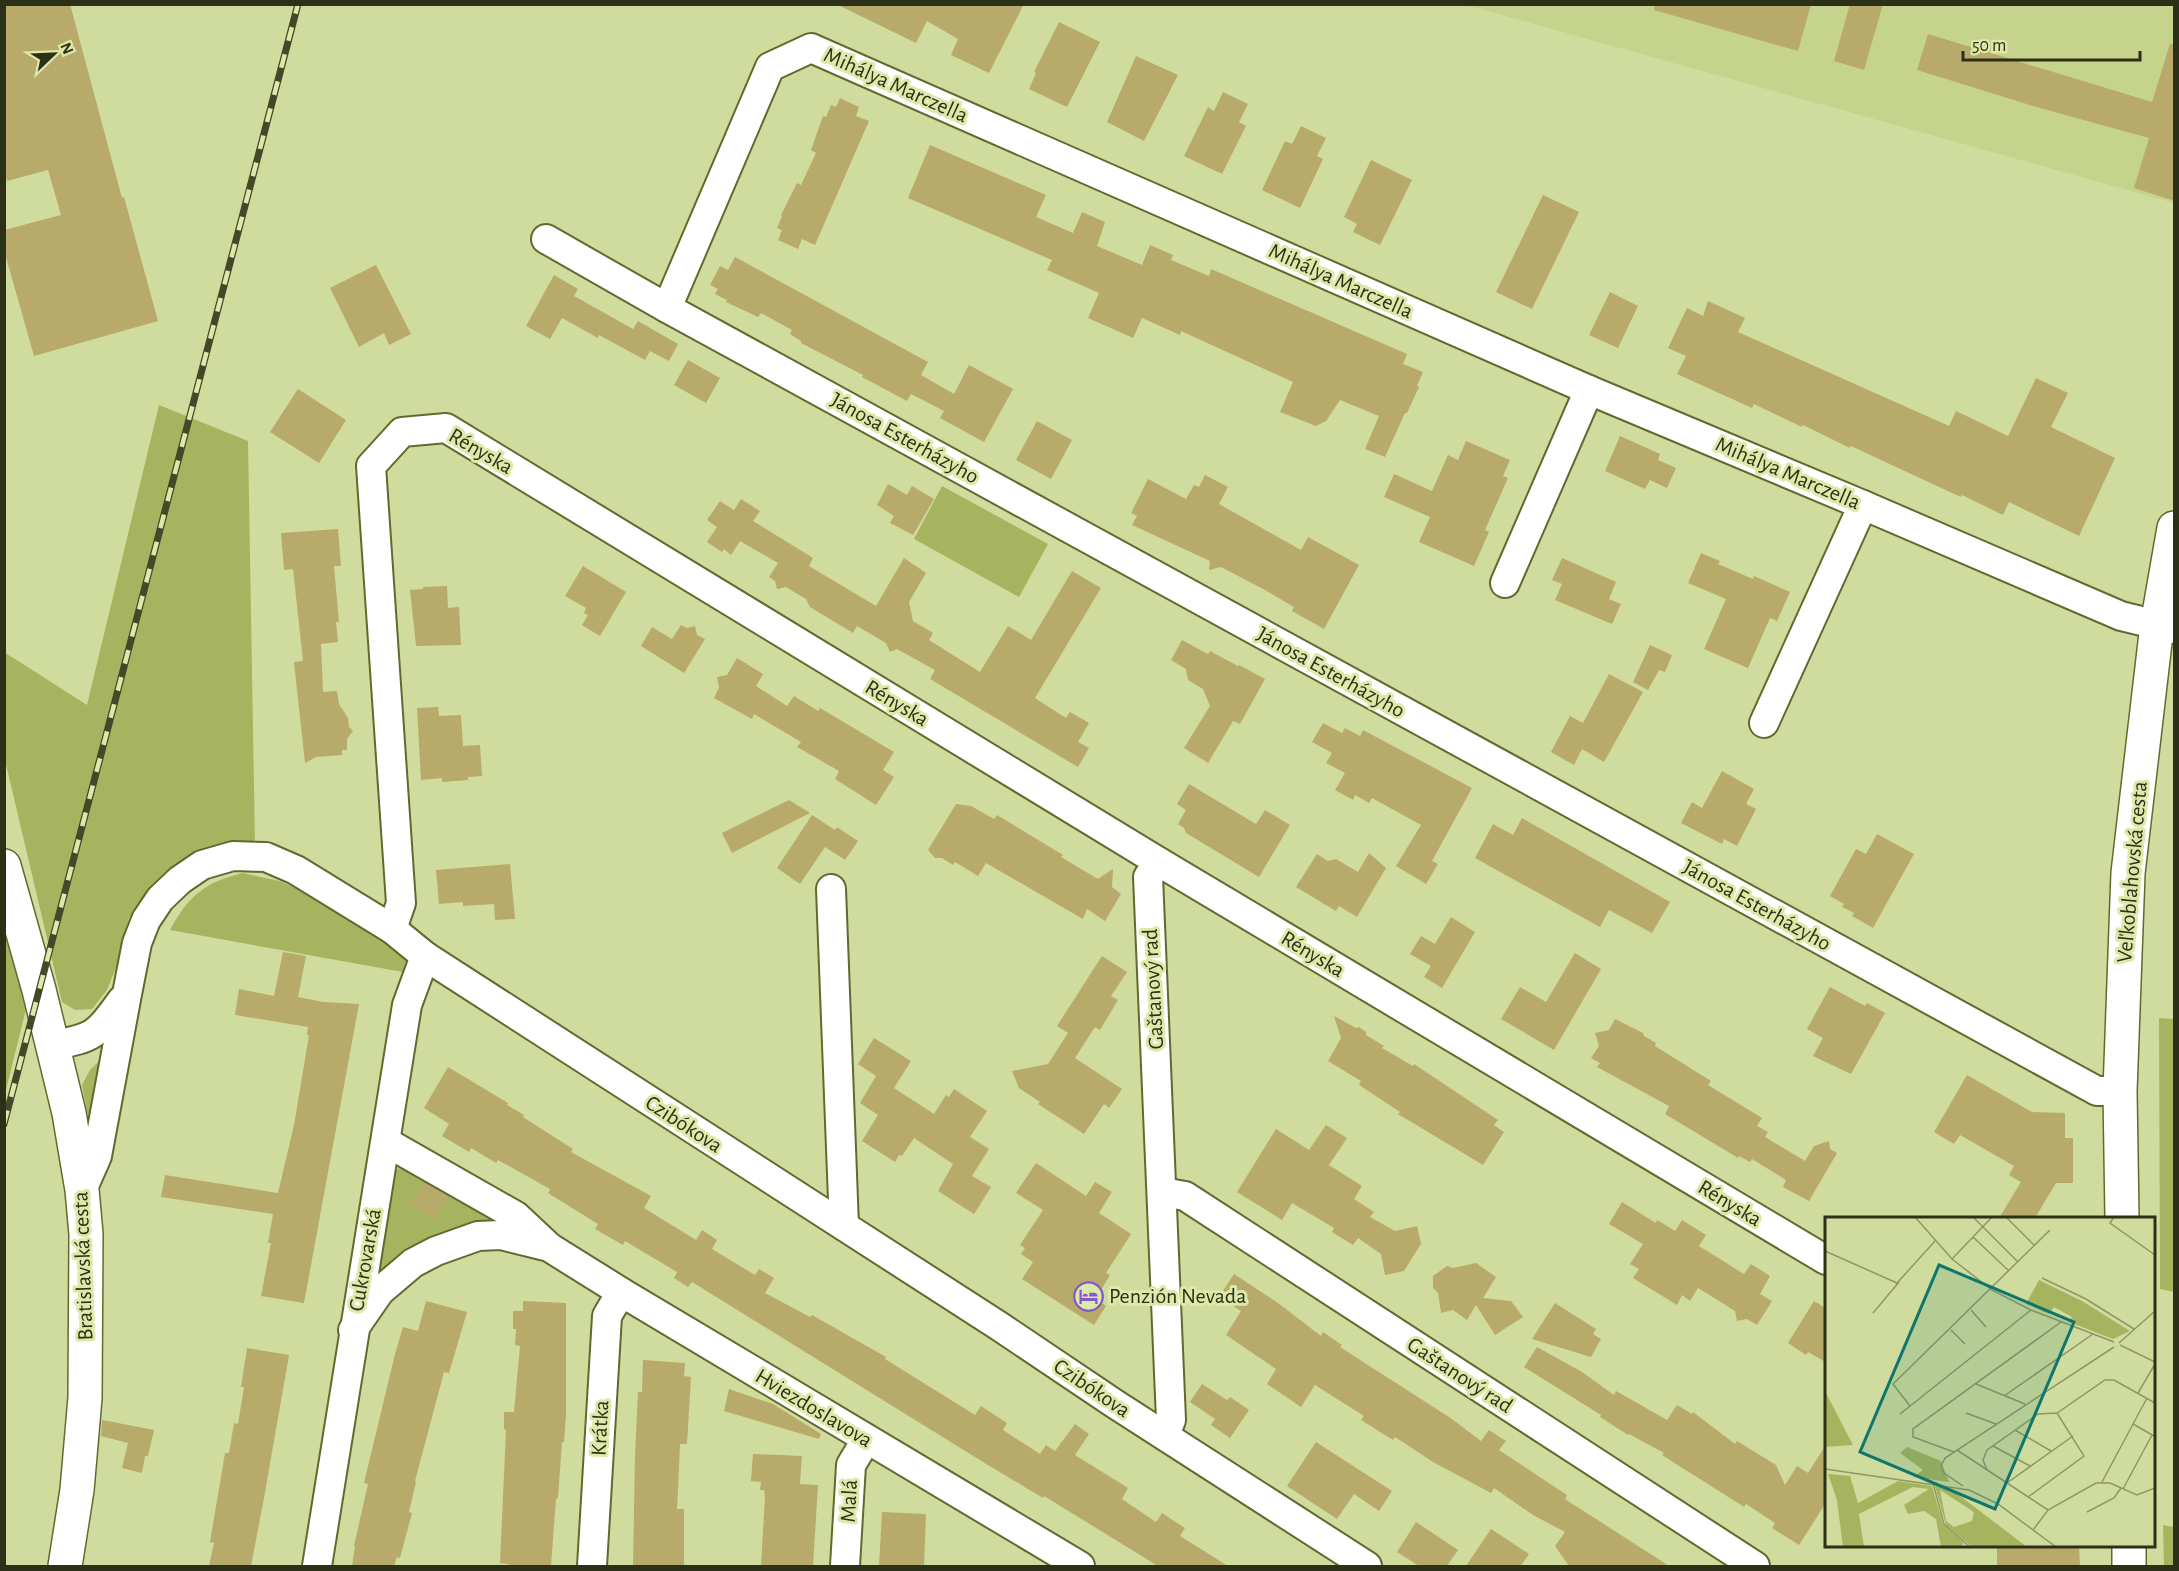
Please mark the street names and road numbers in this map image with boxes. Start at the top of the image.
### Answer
street label: Mihálya Marczella [821,43,971,127]
street label: Mihálya Marczella [1266,239,1416,323]
street label: Jánosa Esterházyho [827,388,983,488]
street label: Rényska [445,424,517,478]
street label: Mihálya Marczella [1712,433,1864,513]
street label: Jánosa Esterházyho [1253,622,1409,722]
street label: Rényska [861,676,933,730]
street label: Veľkoblahovská cesta [2113,780,2151,964]
street label: Jánosa Esterházyho [1679,855,1835,955]
street label: Rényska [1277,927,1349,981]
street label: Gaštanový rad [1139,928,1167,1050]
street label: Czibókova [642,1091,726,1157]
street label: Rényska [1694,1176,1766,1230]
street label: Bratislavská cesta [69,1191,97,1341]
street label: Cukrovarská [345,1207,385,1313]
street label: Gaštanový rad [1403,1333,1517,1417]
street label: Czibókova [1050,1355,1134,1421]
street label: Hviezdoslavova [752,1365,876,1451]
street label: Krátka [588,1400,612,1456]
street label: Malá [837,1479,861,1523]

